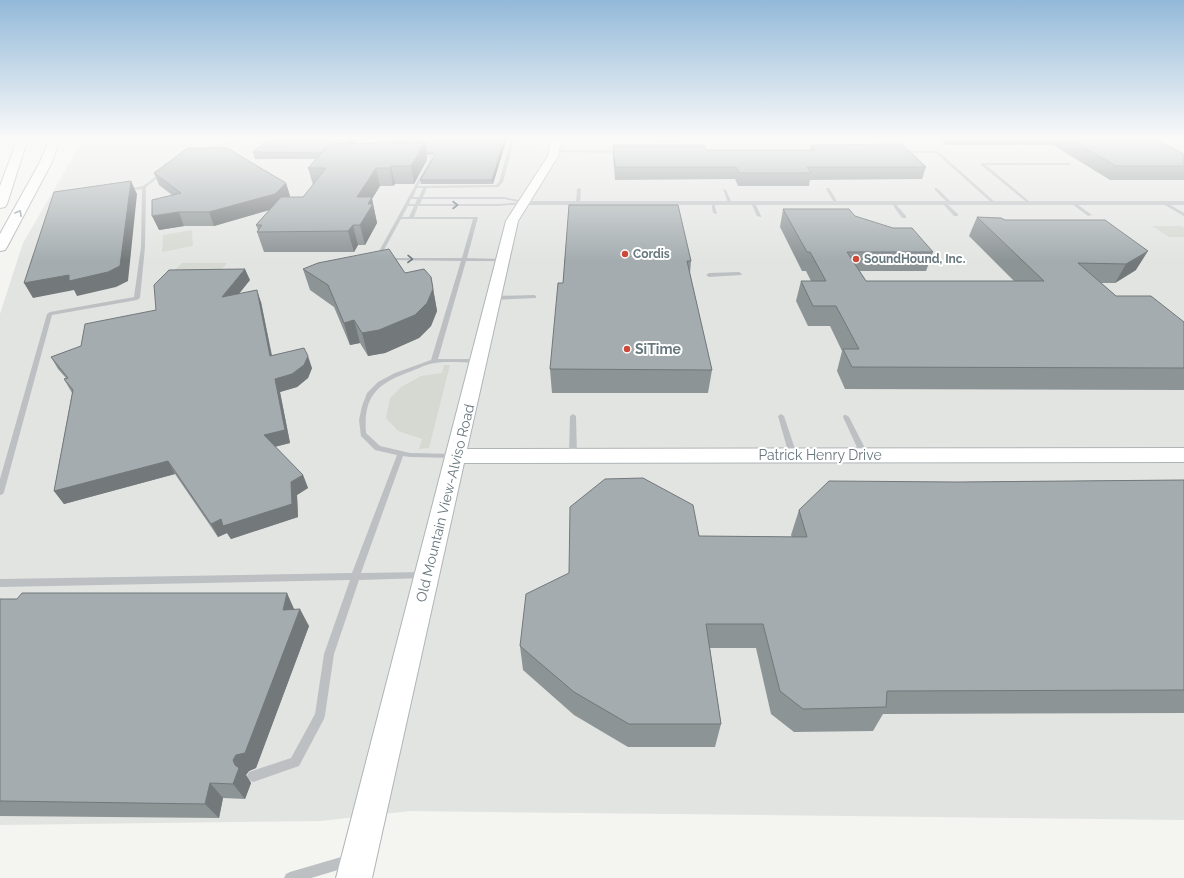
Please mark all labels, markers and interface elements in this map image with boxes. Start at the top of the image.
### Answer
one-way arrow [452,201,458,209]
one-way arrow [15,210,22,217]
place label: Cordis [633,247,670,261]
marker: Cordis [620,249,630,259]
place label: SoundHound, Inc. [864,252,966,266]
marker: SoundHound, Inc. [851,254,861,264]
one-way arrow [407,255,413,263]
place label: SiTime [635,341,681,357]
marker: SiTime [622,344,632,354]
street label: Old Mountain View-Alviso Road [413,402,477,604]
street label: Patrick Henry Drive [758,447,882,463]

